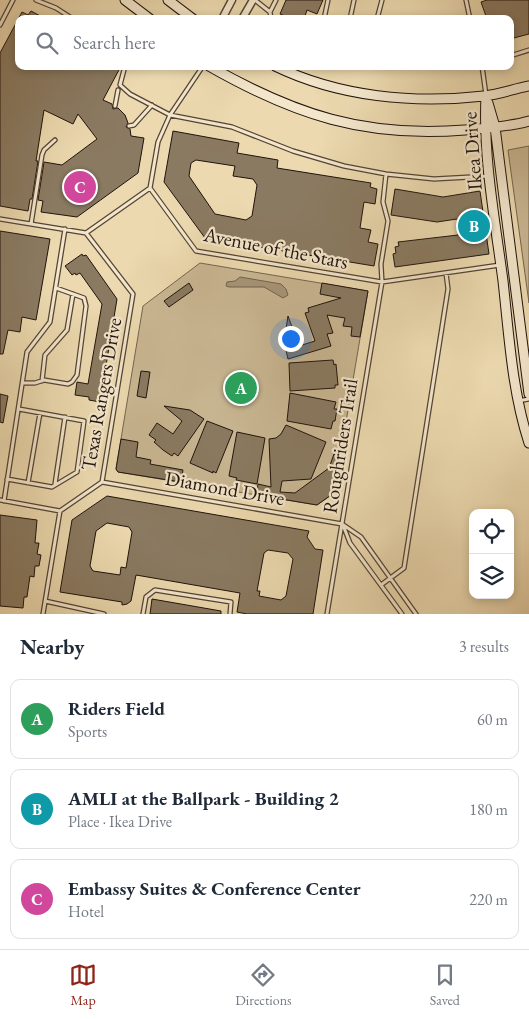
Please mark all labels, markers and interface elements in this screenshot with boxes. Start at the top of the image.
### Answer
search box [15,15,514,70]
icon: search [33,29,61,57]
text: Search here [73,30,155,55]
street label: Ikea Drive [456,111,488,191]
pin: C [64,168,96,206]
pin: B [458,207,490,245]
street label: Avenue of the Stars [201,221,351,275]
street label: Texas Rangers Drive [75,315,127,472]
your location [278,326,304,352]
pin: A [225,369,257,407]
street label: Roughriders Trail [317,377,364,515]
street label: Diamond Drive [163,465,287,511]
map controls [469,509,514,599]
button: locate [469,509,514,554]
button: layers [469,554,514,599]
text: Nearby [20,633,84,660]
text: 3 results [459,636,509,657]
text: Riders Field [68,696,165,721]
text: A [31,709,43,730]
text: 60 m [477,709,508,730]
text: Sports [68,721,107,742]
text: AMLI at the Ballpark - Building 2 [68,786,339,811]
text: B [32,799,42,820]
text: 180 m [469,799,508,820]
text: Place · Ikea Drive [68,811,172,832]
text: Embassy Suites & Conference Center [68,876,361,901]
text: C [31,889,43,910]
text: 220 m [469,889,508,910]
text: Hotel [68,901,104,922]
tab: Map [69,961,97,1009]
tab: Directions [235,961,292,1009]
tab: Saved [430,961,460,1009]

